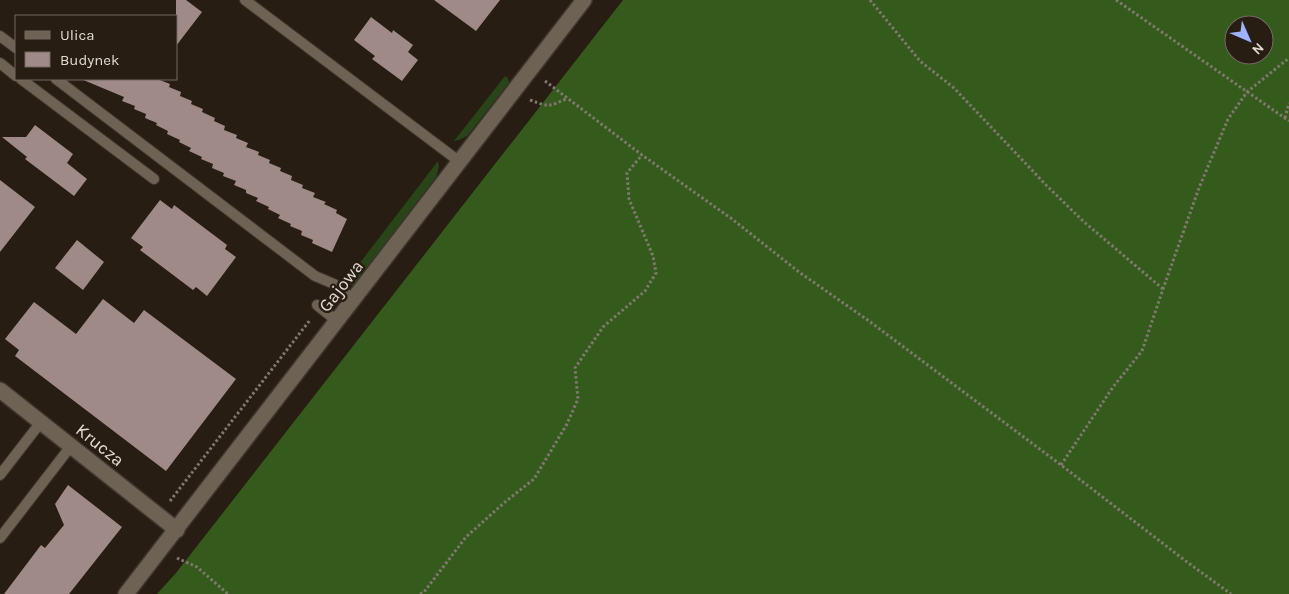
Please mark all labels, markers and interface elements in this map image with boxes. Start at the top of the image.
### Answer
legend [15,15,178,80]
north arrow [1224,15,1274,65]
text: Ulica [60,26,94,44]
text: N [1248,39,1267,58]
text: Budynek [60,51,119,69]
street label: Gajowa [314,256,368,316]
street label: Krucza [71,419,129,471]

